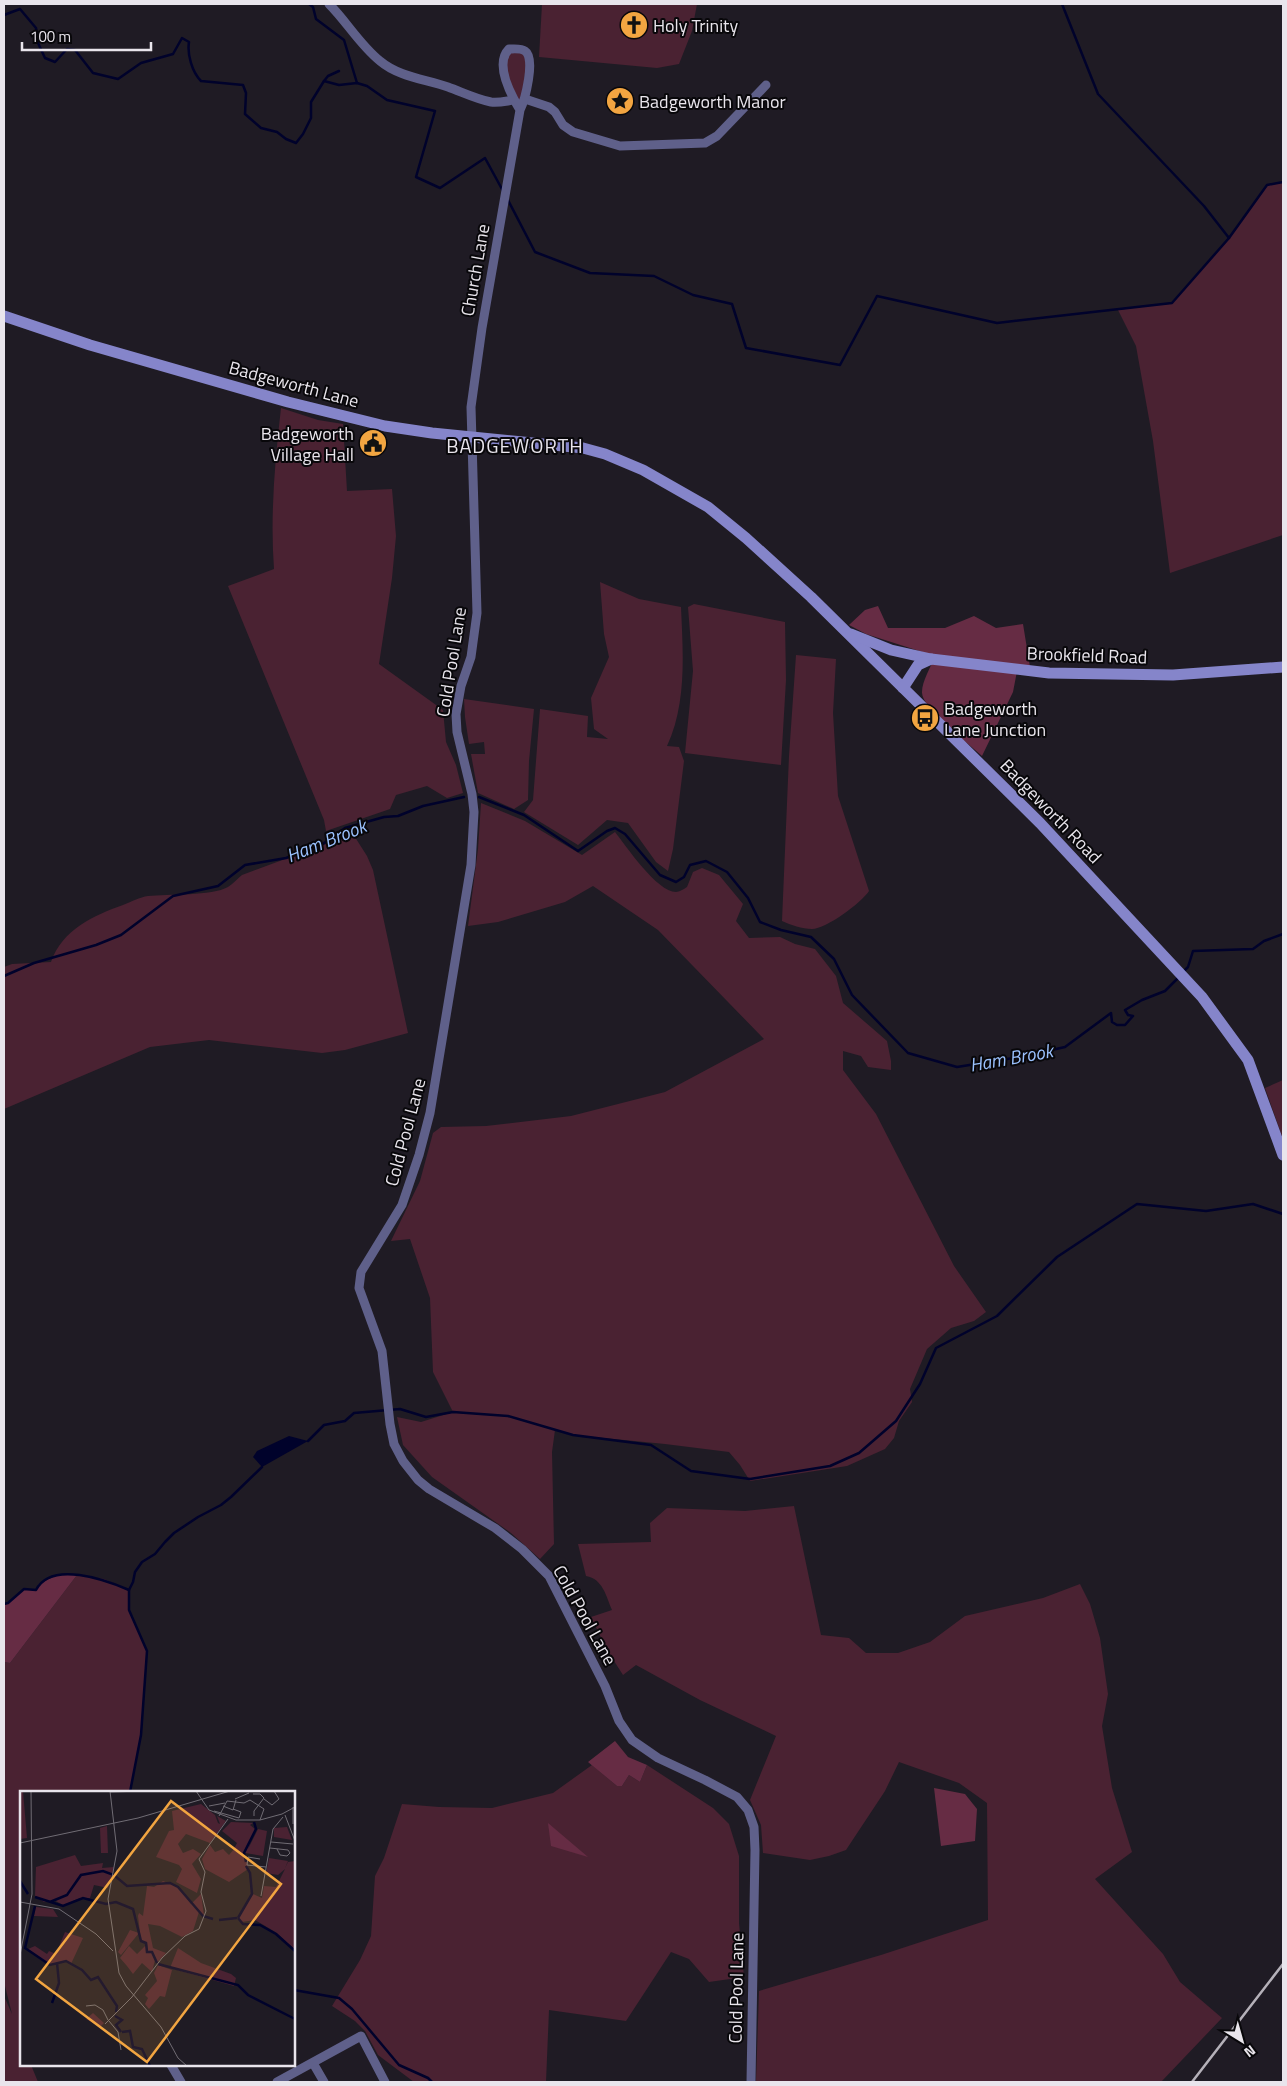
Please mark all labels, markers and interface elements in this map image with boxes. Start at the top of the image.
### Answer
church icon: Holy Trinity [619,10,649,40]
place label: Holy Trinity [653,12,738,39]
scale bar [22,20,151,52]
text: 100 m [30,25,71,48]
place icon: Badgeworth Manor [605,86,635,116]
place label: Badgeworth Manor [639,88,786,115]
street label: Church Lane [454,222,496,318]
street label: Badgeworth Lane [226,354,362,414]
place label: Badgeworth Village Hall [261,420,354,468]
public building icon: Badgeworth Village Hall [358,428,388,458]
district label: BADGEWORTH [446,430,584,461]
street label: Cold Pool Lane [429,605,473,719]
street label: Brookfield Road [1026,639,1148,671]
place label: Badgeworth Lane Junction [944,695,1046,743]
bus stop icon: Badgeworth Lane Junction [910,703,940,733]
street label: Badgeworth Road [994,753,1108,869]
water label: Ham Brook [282,810,373,869]
water label: Ham Brook [967,1035,1057,1079]
street label: Cold Pool Lane [378,1075,432,1189]
street label: Cold Pool Lane [546,1560,624,1670]
inset map [20,1791,295,2066]
street label: Cold Pool Lane [722,1932,750,2044]
north arrow [1217,2016,1267,2066]
text: N [1240,2040,1260,2063]

